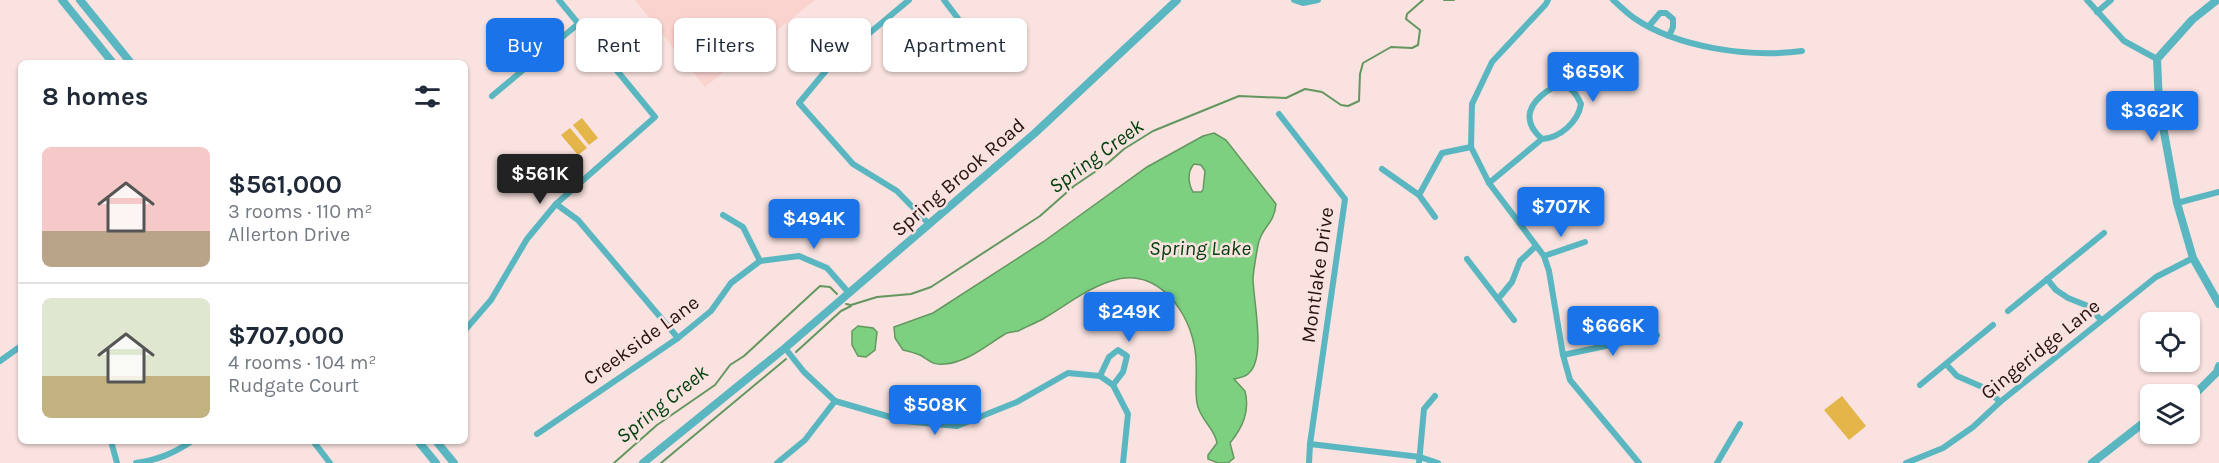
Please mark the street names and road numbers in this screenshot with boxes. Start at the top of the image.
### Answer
street label: Spring Brook Road [887,113,1030,241]
street label: Montlake Drive [1297,206,1338,345]
street label: Creekside Lane [579,291,704,390]
street label: Gingeridge Lane [1976,294,2104,404]

